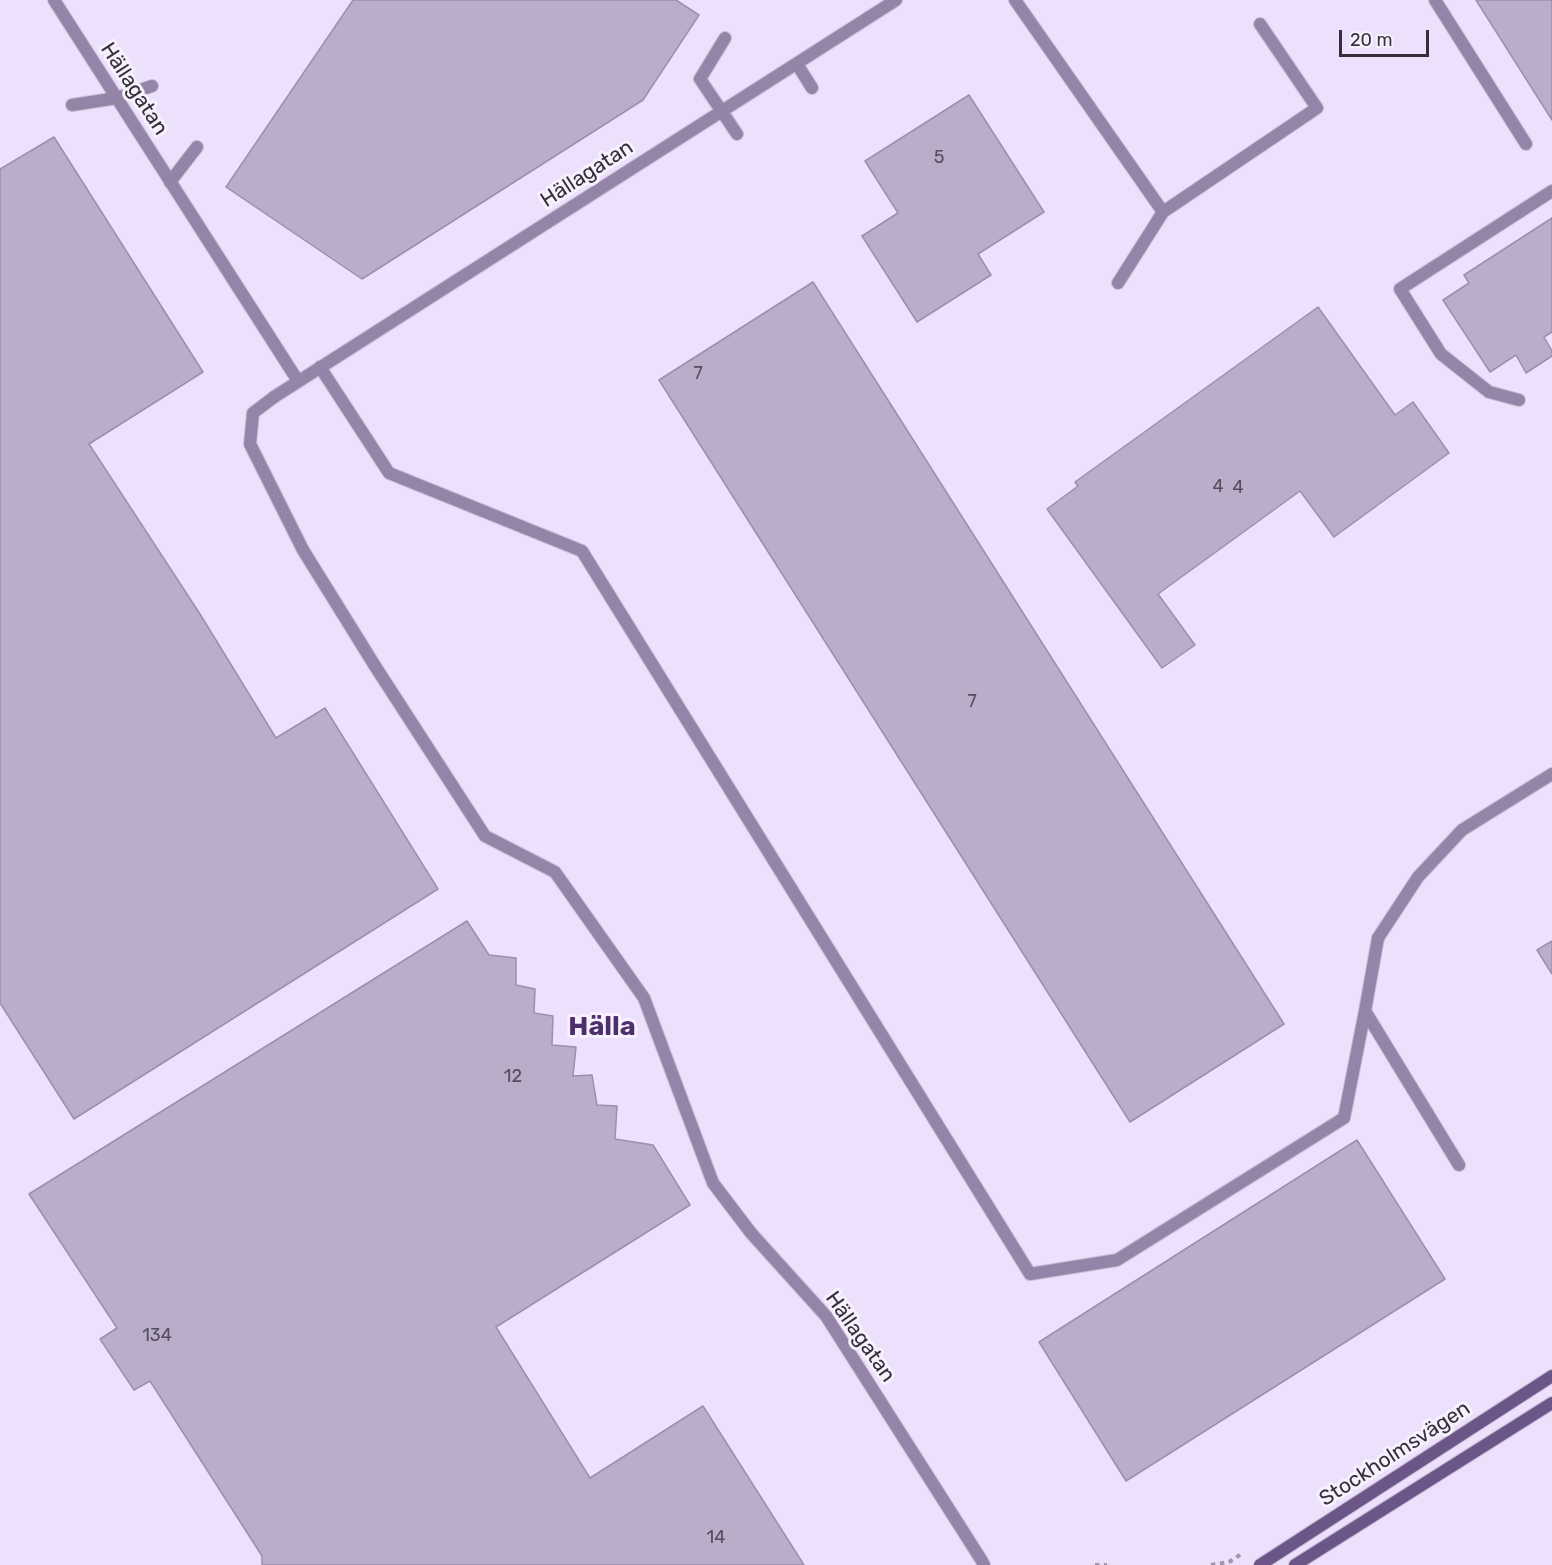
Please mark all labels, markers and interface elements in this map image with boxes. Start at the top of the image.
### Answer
scale bar [1342,18,1432,56]
text: 20 m [1350,29,1392,51]
street label: Hällagatan [95,38,173,140]
street label: Hällagatan [536,135,638,213]
house number: 5 [934,147,944,169]
house number: 7 [693,363,703,385]
house number: 4 [1212,476,1224,498]
house number: 4 [1232,477,1244,499]
house number: 7 [967,691,977,713]
district label: Hälla [568,1011,636,1043]
house number: 12 [504,1066,522,1088]
street label: Hällagatan [820,1287,900,1387]
house number: 134 [142,1325,172,1347]
street label: Stockholmsvägen [1315,1396,1475,1512]
house number: 14 [707,1527,725,1549]

